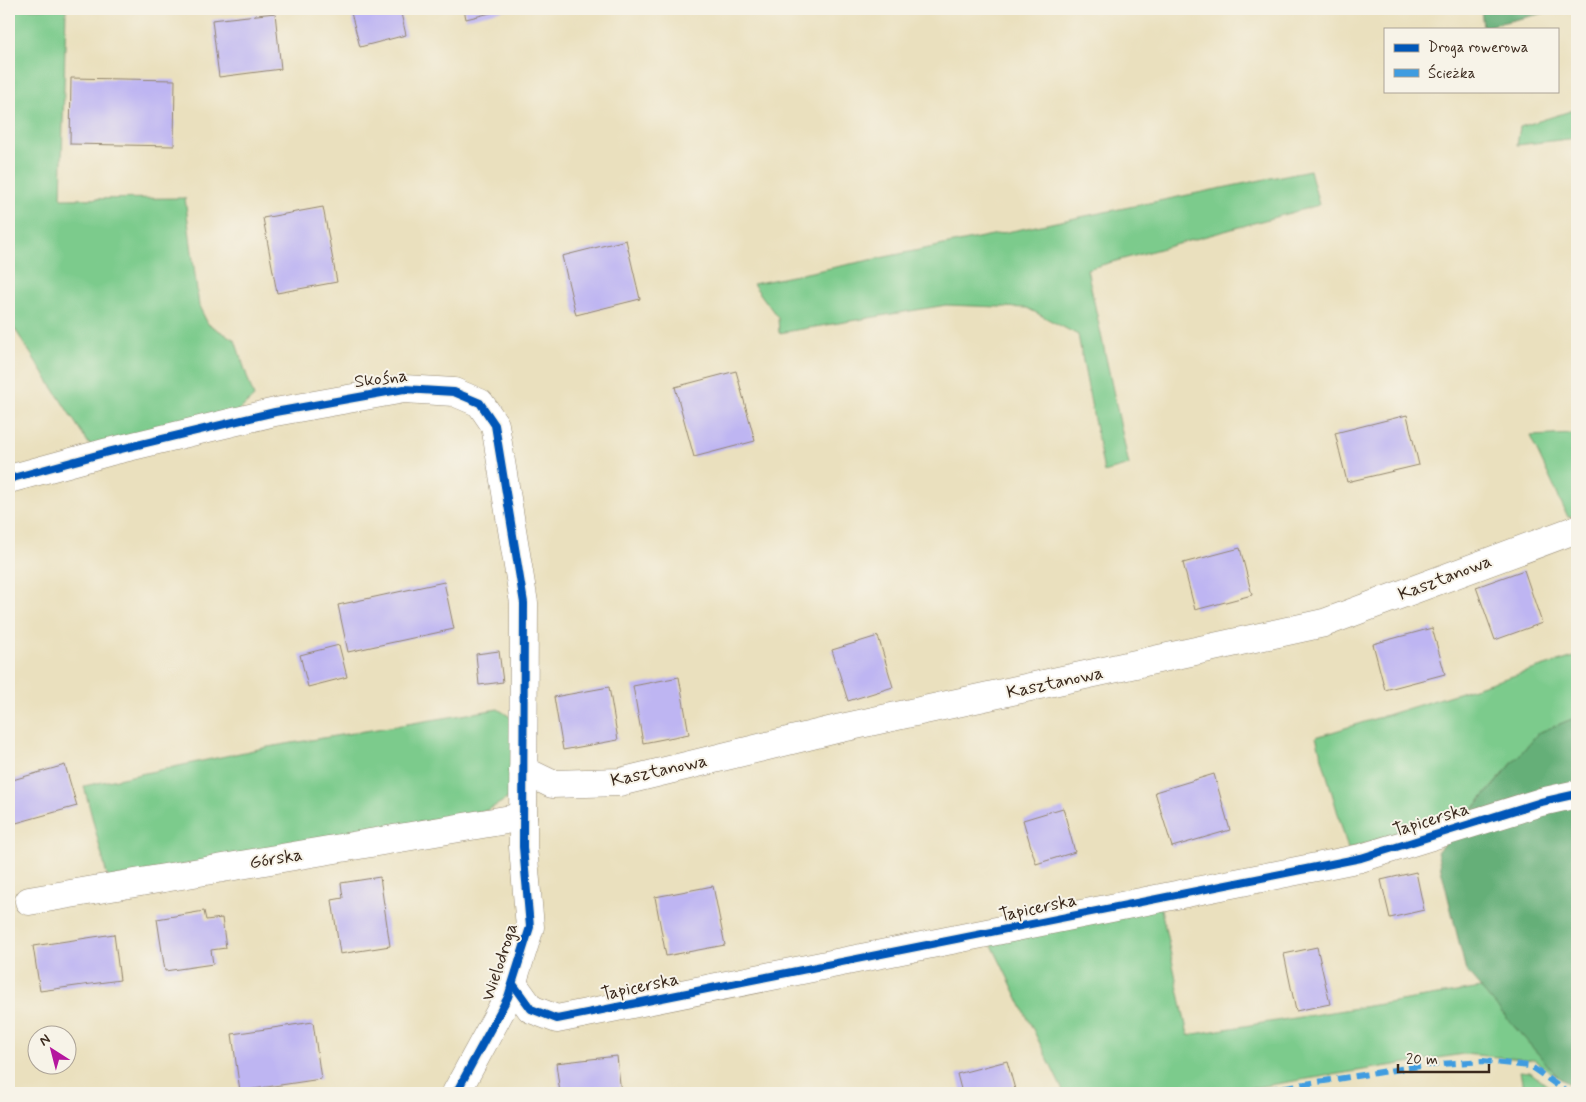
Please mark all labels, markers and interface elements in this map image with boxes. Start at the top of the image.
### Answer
legend [1384,28,1558,92]
text: Droga rowerowa [1428,38,1529,58]
text: Ścieżka [1428,63,1476,84]
street label: Skośna [353,364,409,394]
street label: Kasztanowa [1395,549,1495,607]
street label: Kasztanowa [1005,661,1105,705]
street label: Kasztanowa [609,749,709,793]
street label: Tapicerska [1390,797,1472,843]
street label: Górska [248,843,304,875]
street label: Tapicerska [997,888,1079,928]
street label: Wielodroga [476,920,524,1004]
street label: Tapicerska [599,967,681,1007]
north arrow [28,1024,78,1074]
text: N [36,1030,54,1050]
scale bar [1398,1042,1490,1074]
text: 20 m [1406,1050,1438,1070]

